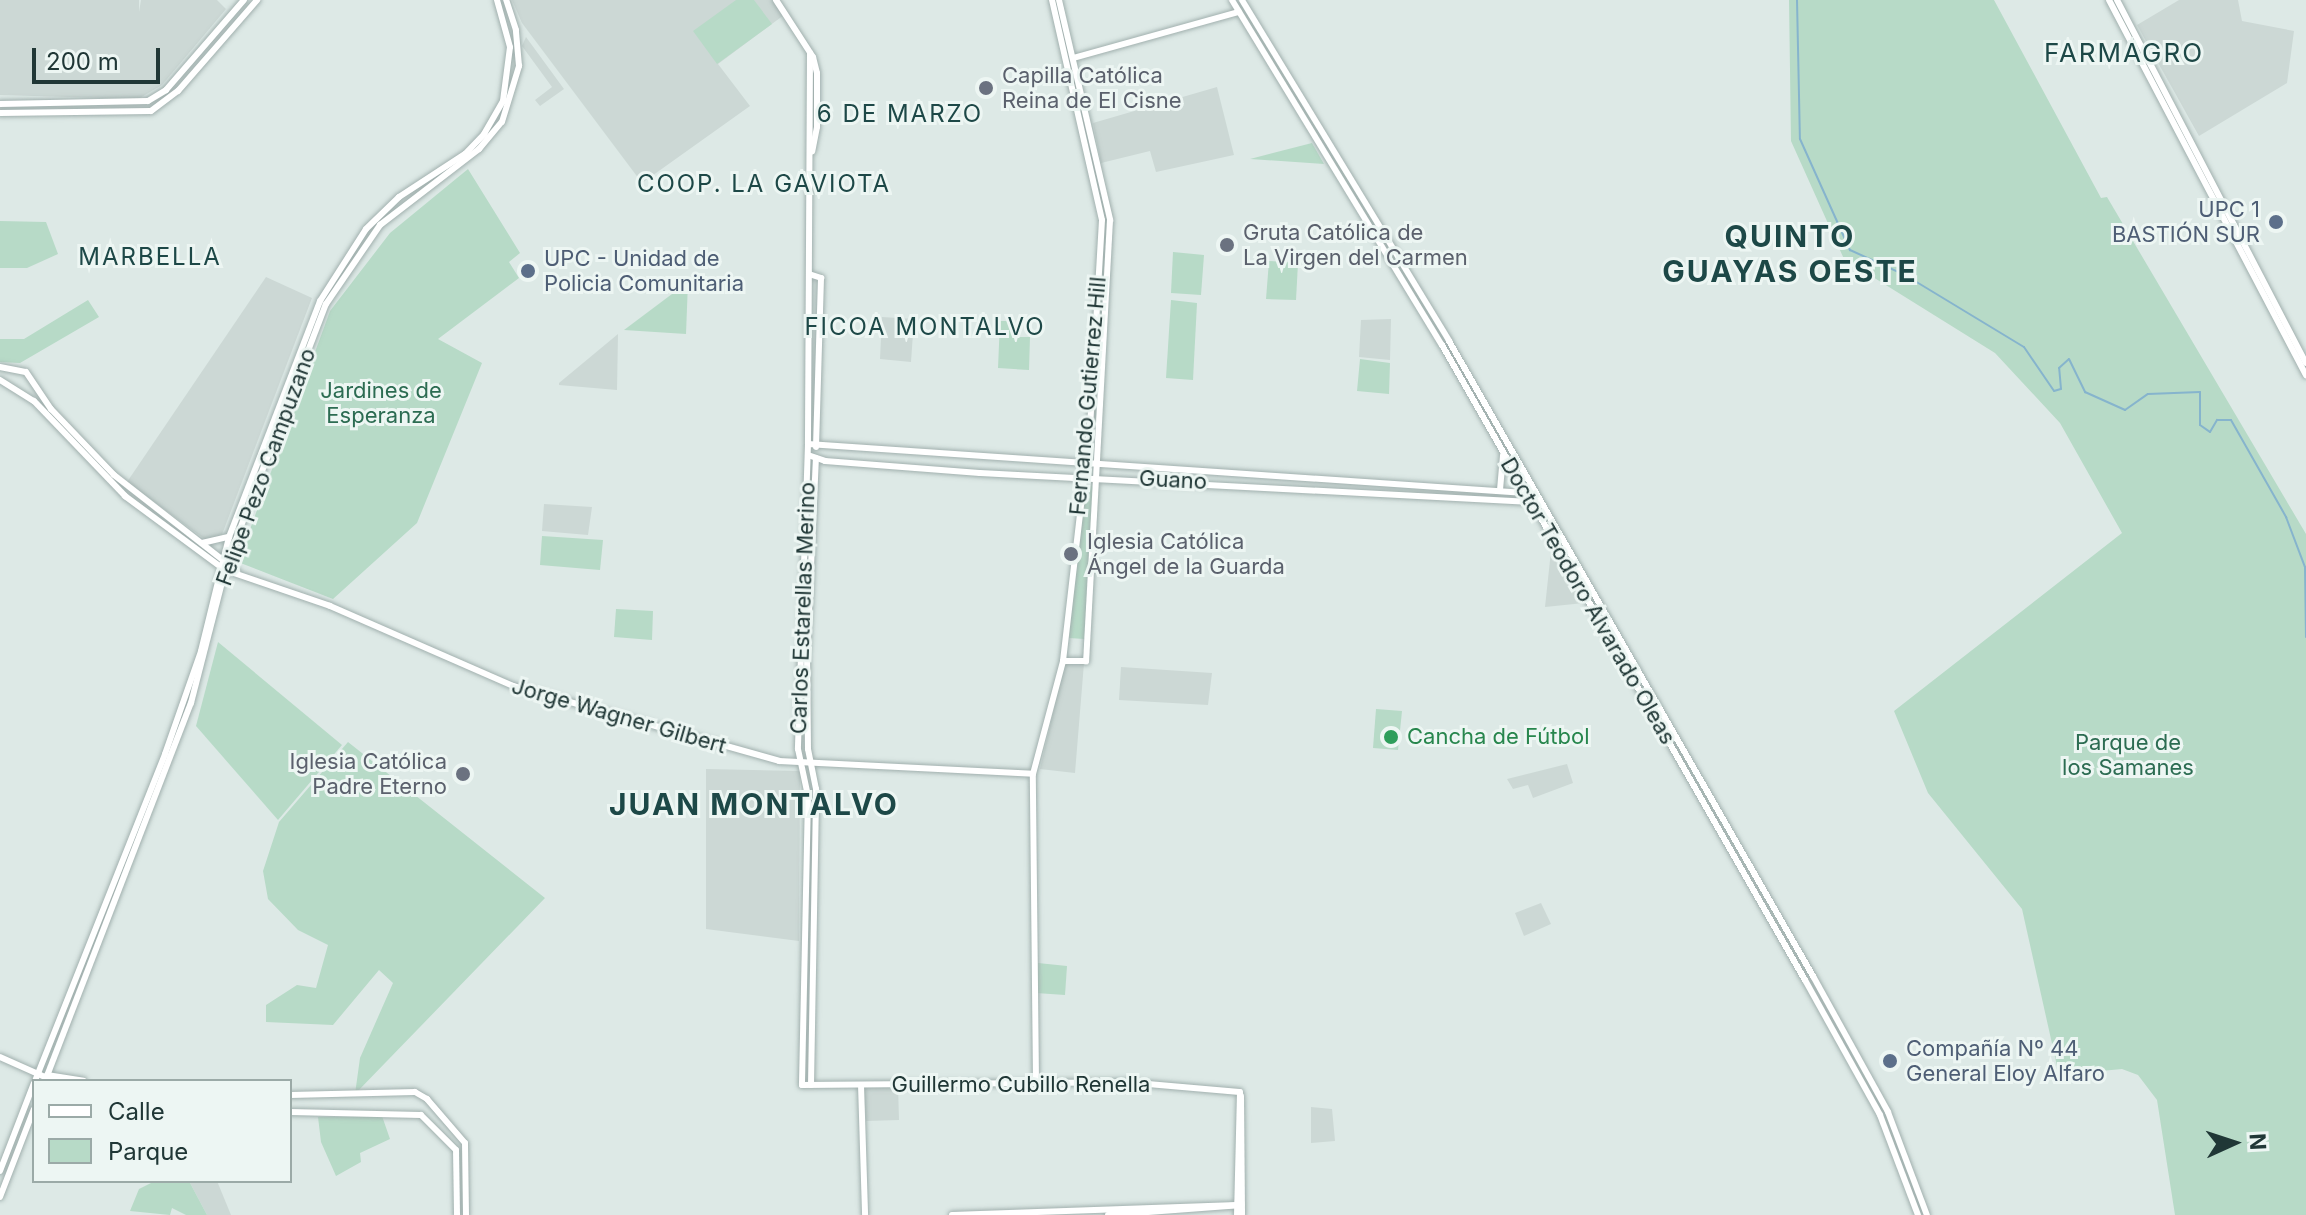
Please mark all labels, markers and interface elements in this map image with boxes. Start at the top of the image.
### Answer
scale bar [36,32,164,82]
district label: FARMAGRO [2044,37,2204,69]
text: 200 m [46,47,119,76]
place label: Capilla Católica Reina de El Cisne [1002,62,1182,114]
marker: Capilla Católica Reina de El Cisne [977,79,995,97]
district label: 6 DE MARZO [817,100,983,128]
district label: COOP. LA GAVIOTA [637,170,891,198]
place label: UPC 1 BASTIÓN SUR [2112,196,2260,248]
marker: UPC 1 BASTIÓN SUR [2267,213,2285,231]
district label: QUINTO GUAYAS OESTE [1662,218,1918,288]
place label: Gruta Católica de La Virgen del Carmen [1243,219,1468,270]
marker: Gruta Católica de La Virgen del Carmen [1218,236,1236,254]
district label: MARBELLA [78,243,222,271]
place label: UPC - Unidad de Policia Comunitaria [544,245,744,296]
marker: UPC - Unidad de Policia Comunitaria [519,262,537,280]
street label: Fernando Gutierrez Hill [1064,276,1112,516]
district label: FICOA MONTALVO [804,313,1046,341]
street label: Felipe Pezo Campuzano [211,345,321,589]
park label: Jardines de Esperanza [320,377,442,428]
street label: Doctor Teodoro Alvarado Oleas [1495,453,1681,749]
street label: Guano [1138,465,1208,495]
street label: Carlos Estarellas Merino [785,481,821,735]
place label: Iglesia Católica Ángel de la Guarda [1087,528,1285,580]
marker: Iglesia Católica Ángel de la Guarda [1062,545,1080,563]
street label: Jorge Wagner Gilbert [509,673,729,759]
place label: Cancha de Fútbol [1407,724,1589,750]
marker: Cancha de Fútbol [1382,728,1400,746]
park label: Parque de los Samanes [2062,729,2194,780]
place label: Iglesia Católica Padre Eterno [290,748,447,800]
marker: Iglesia Católica Padre Eterno [454,765,472,783]
district label: JUAN MONTALVO [609,786,899,822]
place label: Compañía Nº 44 General Eloy Alfaro [1906,1035,2105,1086]
marker: Compañía Nº 44 General Eloy Alfaro [1881,1052,1899,1070]
street label: Guillermo Cubillo Renella [892,1072,1150,1098]
legend [32,1079,292,1183]
text: Calle [108,1097,165,1126]
north arrow [2194,1103,2274,1183]
text: N [2245,1133,2271,1151]
text: Parque [108,1137,188,1166]

